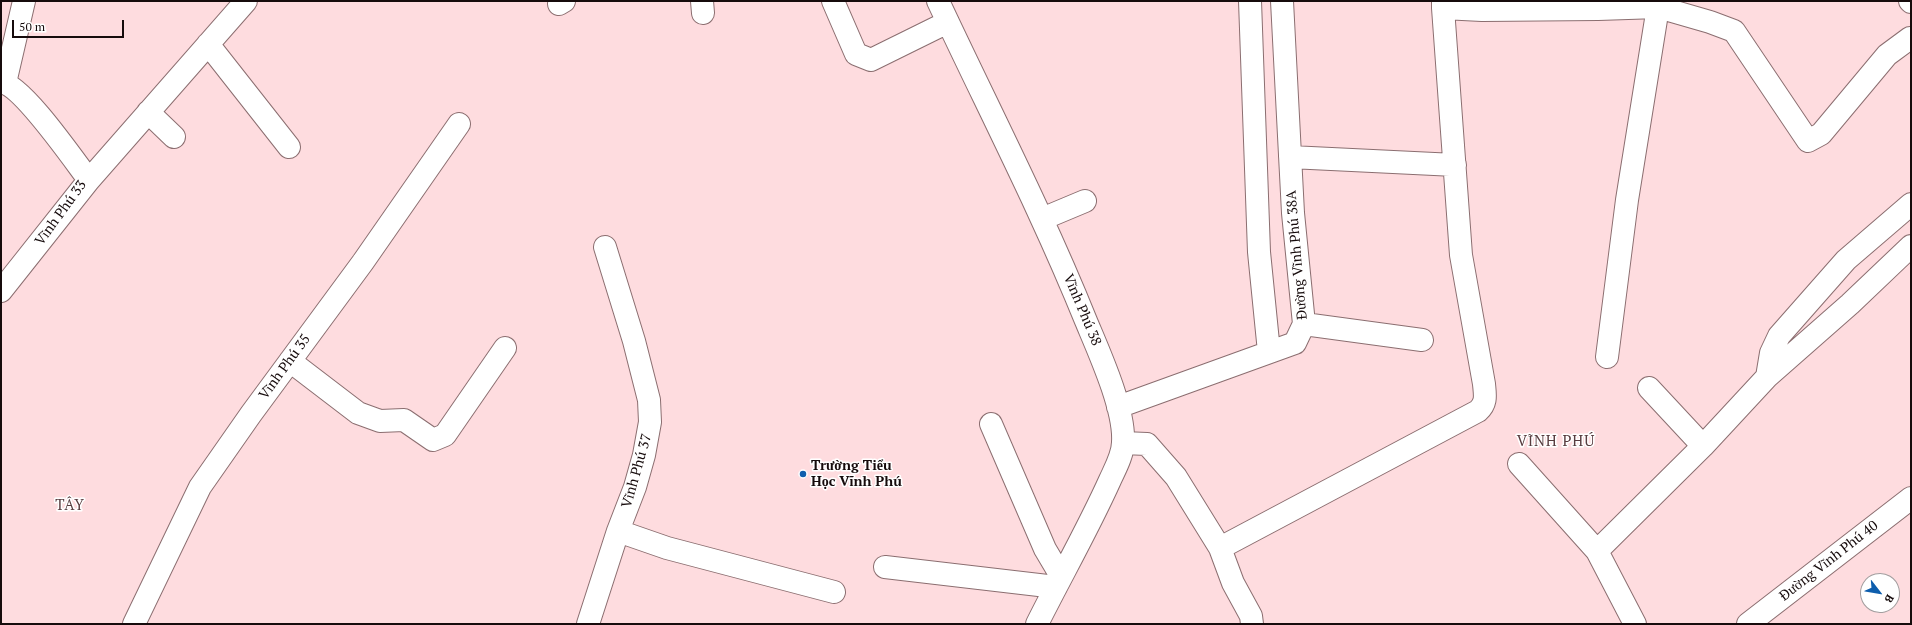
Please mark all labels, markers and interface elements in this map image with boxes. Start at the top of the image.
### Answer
scale bar [14,12,126,38]
text: 50 m [19,19,45,34]
street label: Vĩnh Phú 33 [32,177,90,249]
street label: Đường Vĩnh Phú 38A [1283,190,1311,320]
street label: Vĩnh Phú 38 [1059,272,1105,348]
street label: Vĩnh Phú 35 [256,331,314,403]
street label: Vĩnh Phú 37 [618,432,656,510]
district label: VĨNH PHÚ [1517,433,1595,451]
place label: Trường Tiểu Học Vĩnh Phú [811,458,902,490]
marker: Trường Tiểu Học Vĩnh Phú [798,469,808,479]
district label: TÂY [55,497,85,515]
street label: Đường Vĩnh Phú 40 [1776,517,1882,605]
north arrow [1860,573,1900,613]
text: B [1882,592,1897,605]

